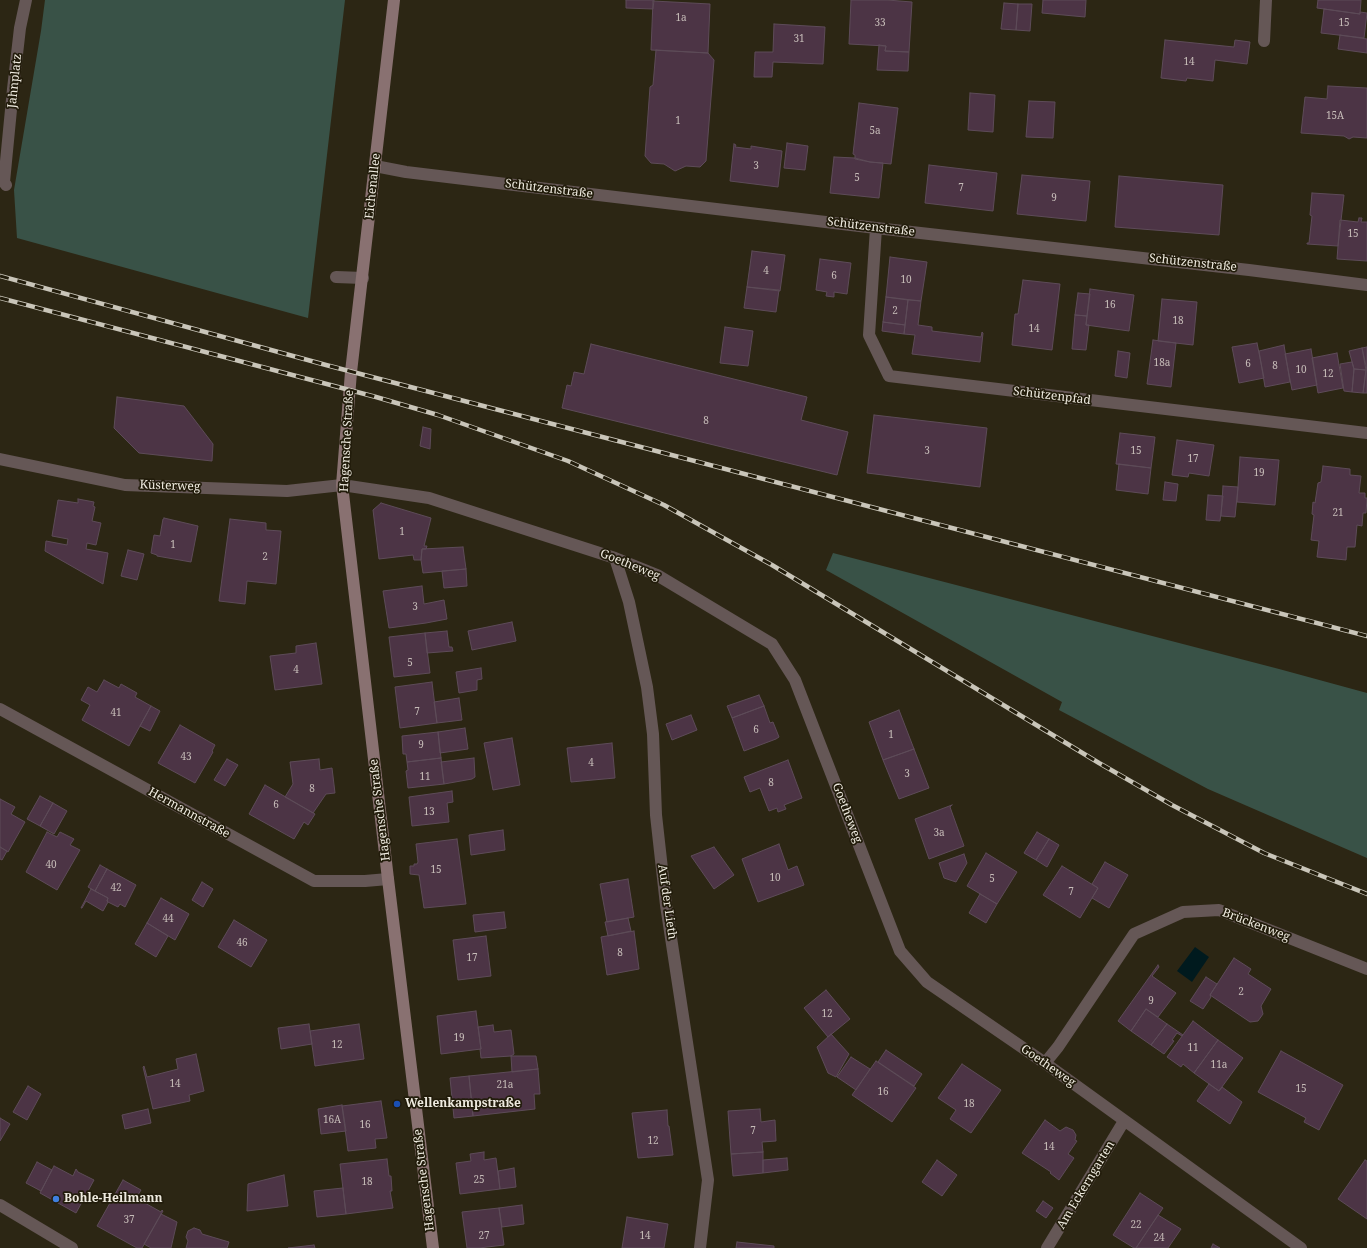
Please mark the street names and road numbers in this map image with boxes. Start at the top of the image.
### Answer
street label: Jahnplatz [5,53,25,109]
street label: Eichenallee [362,152,384,220]
street label: Schützenstraße [504,176,594,202]
street label: Schützenstraße [826,214,916,240]
street label: Schützenstraße [1148,251,1238,275]
street label: Schützenpfad [1012,384,1092,408]
street label: Hagensche Straße [337,389,357,493]
street label: Küsterweg [139,478,201,494]
street label: Goetheweg [598,546,662,584]
street label: Hagensche Straße [367,758,393,862]
street label: Goetheweg [829,781,865,845]
street label: Hermannstraße [146,785,232,841]
street label: Auf der Lieth [655,864,679,940]
street label: Brückenweg [1220,906,1292,944]
street label: Goetheweg [1018,1042,1078,1090]
street label: Hagensche Straße [411,1128,437,1232]
street label: Am Eckerngarten [1054,1138,1118,1232]

